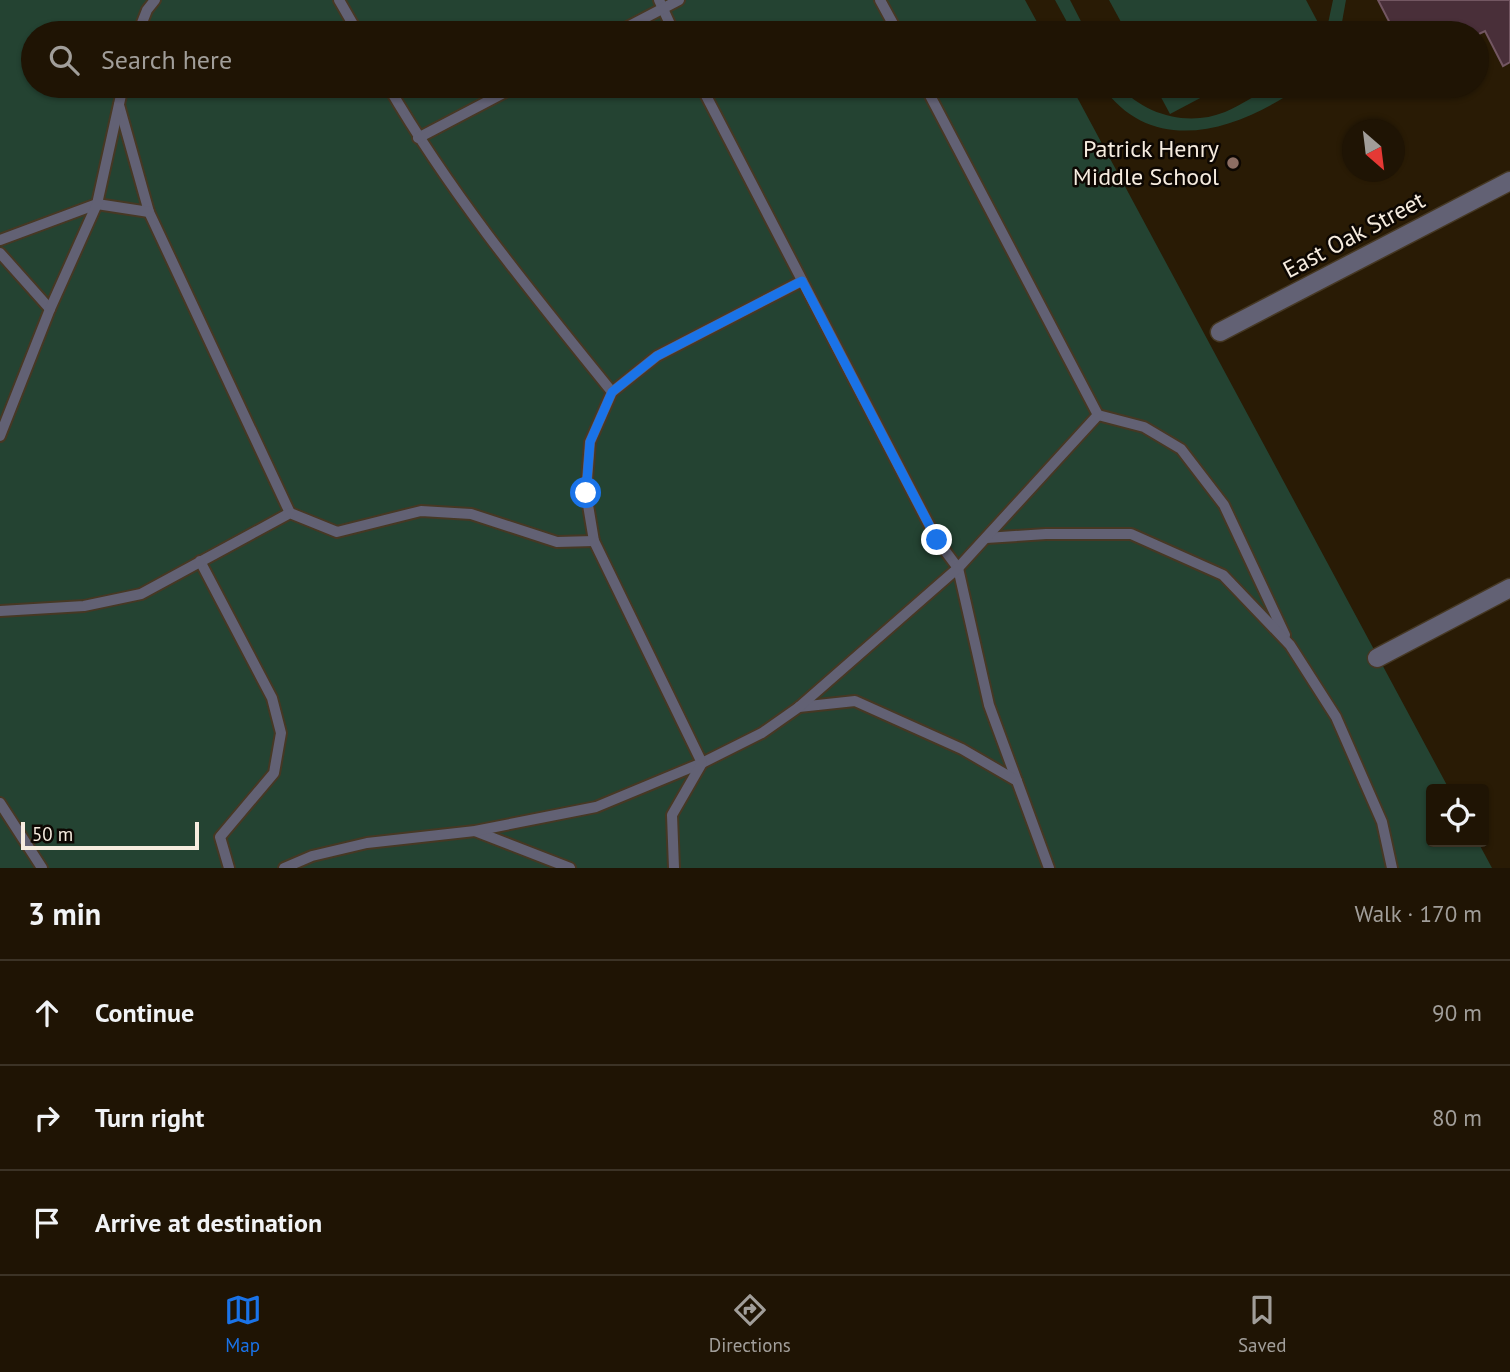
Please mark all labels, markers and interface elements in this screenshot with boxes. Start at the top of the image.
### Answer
search box [21,21,1489,98]
icon: search [45,41,83,79]
text: Search here [101,43,232,76]
north arrow [1342,119,1405,182]
place label: Patrick Henry Middle School [1073,133,1219,192]
marker: Patrick Henry Middle School [1225,155,1241,171]
street label: East Oak Street [1278,184,1430,285]
route start [570,477,601,508]
route end [921,524,952,555]
map controls [1426,784,1489,847]
button: locate [1426,784,1489,847]
scale bar [21,819,200,851]
text: 50 m [32,822,73,846]
text: 3 min [28,894,101,933]
text: Walk · 170 m [1355,899,1482,928]
icon: ahead [28,994,66,1032]
text: Continue [95,996,194,1029]
text: 90 m [1432,998,1482,1027]
icon: right [28,1099,66,1137]
text: Turn right [95,1101,204,1134]
text: 80 m [1432,1103,1482,1132]
icon: arrive [28,1204,66,1242]
text: Arrive at destination [95,1206,322,1239]
tab: Map [224,1291,262,1357]
tab: Directions [709,1291,791,1357]
tab: Saved [1238,1291,1286,1357]

